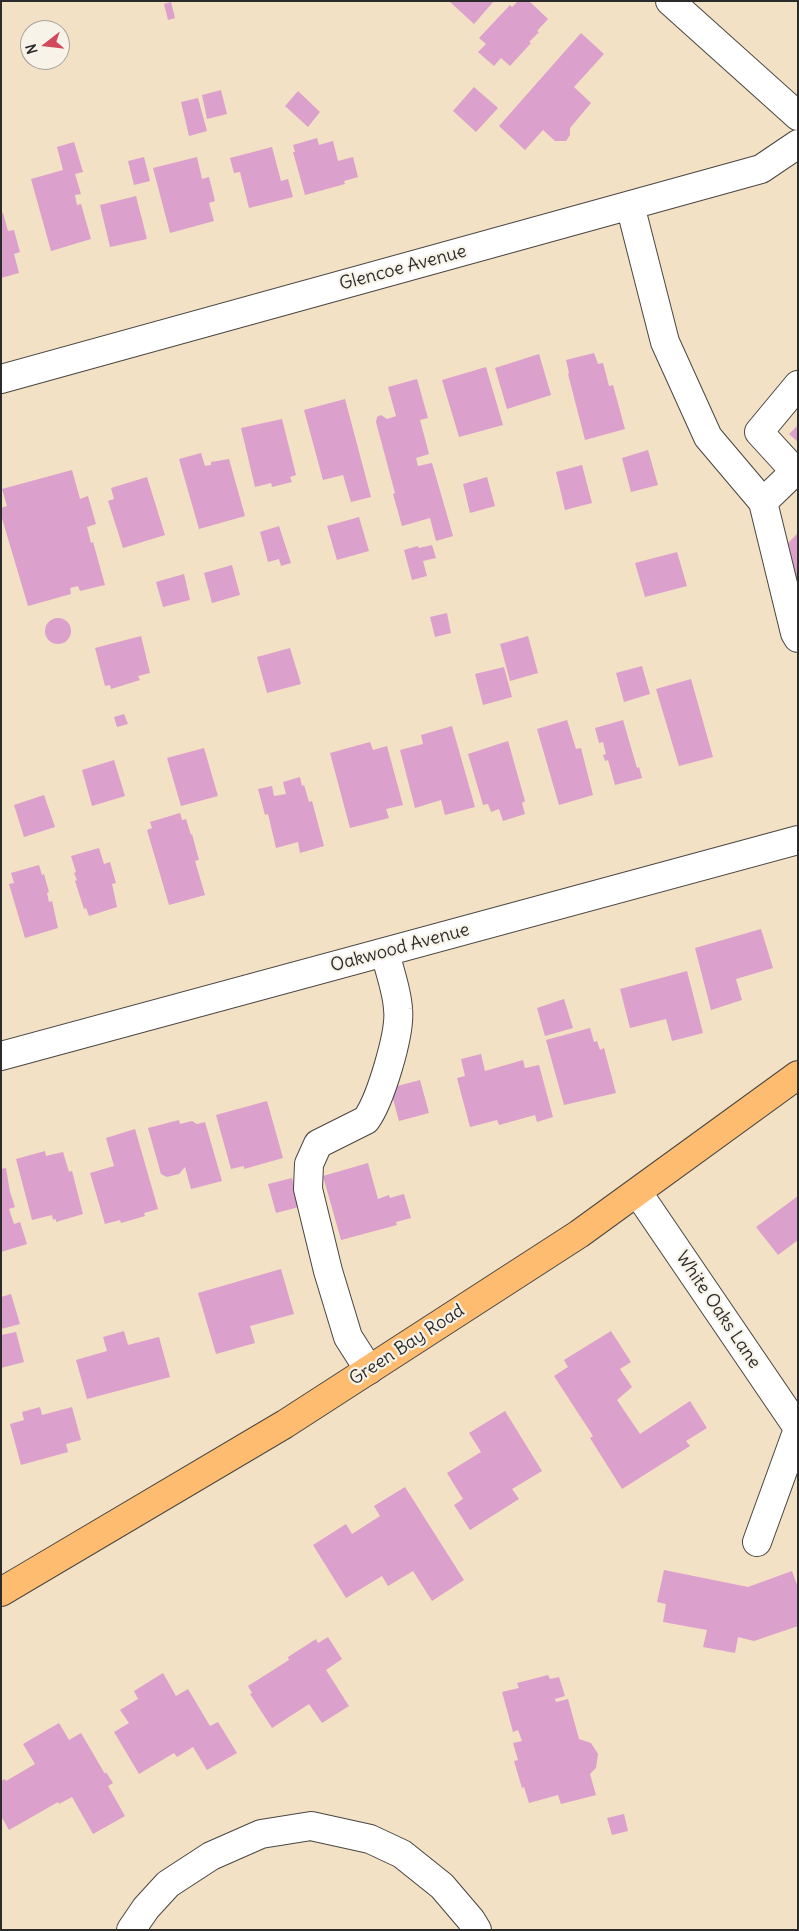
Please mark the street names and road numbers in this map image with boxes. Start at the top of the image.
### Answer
street label: Glencoe Avenue [337,241,469,295]
street label: Oakwood Avenue [328,919,472,977]
street label: White Oaks Lane [671,1247,765,1373]
street label: Green Bay Road [346,1300,468,1390]

